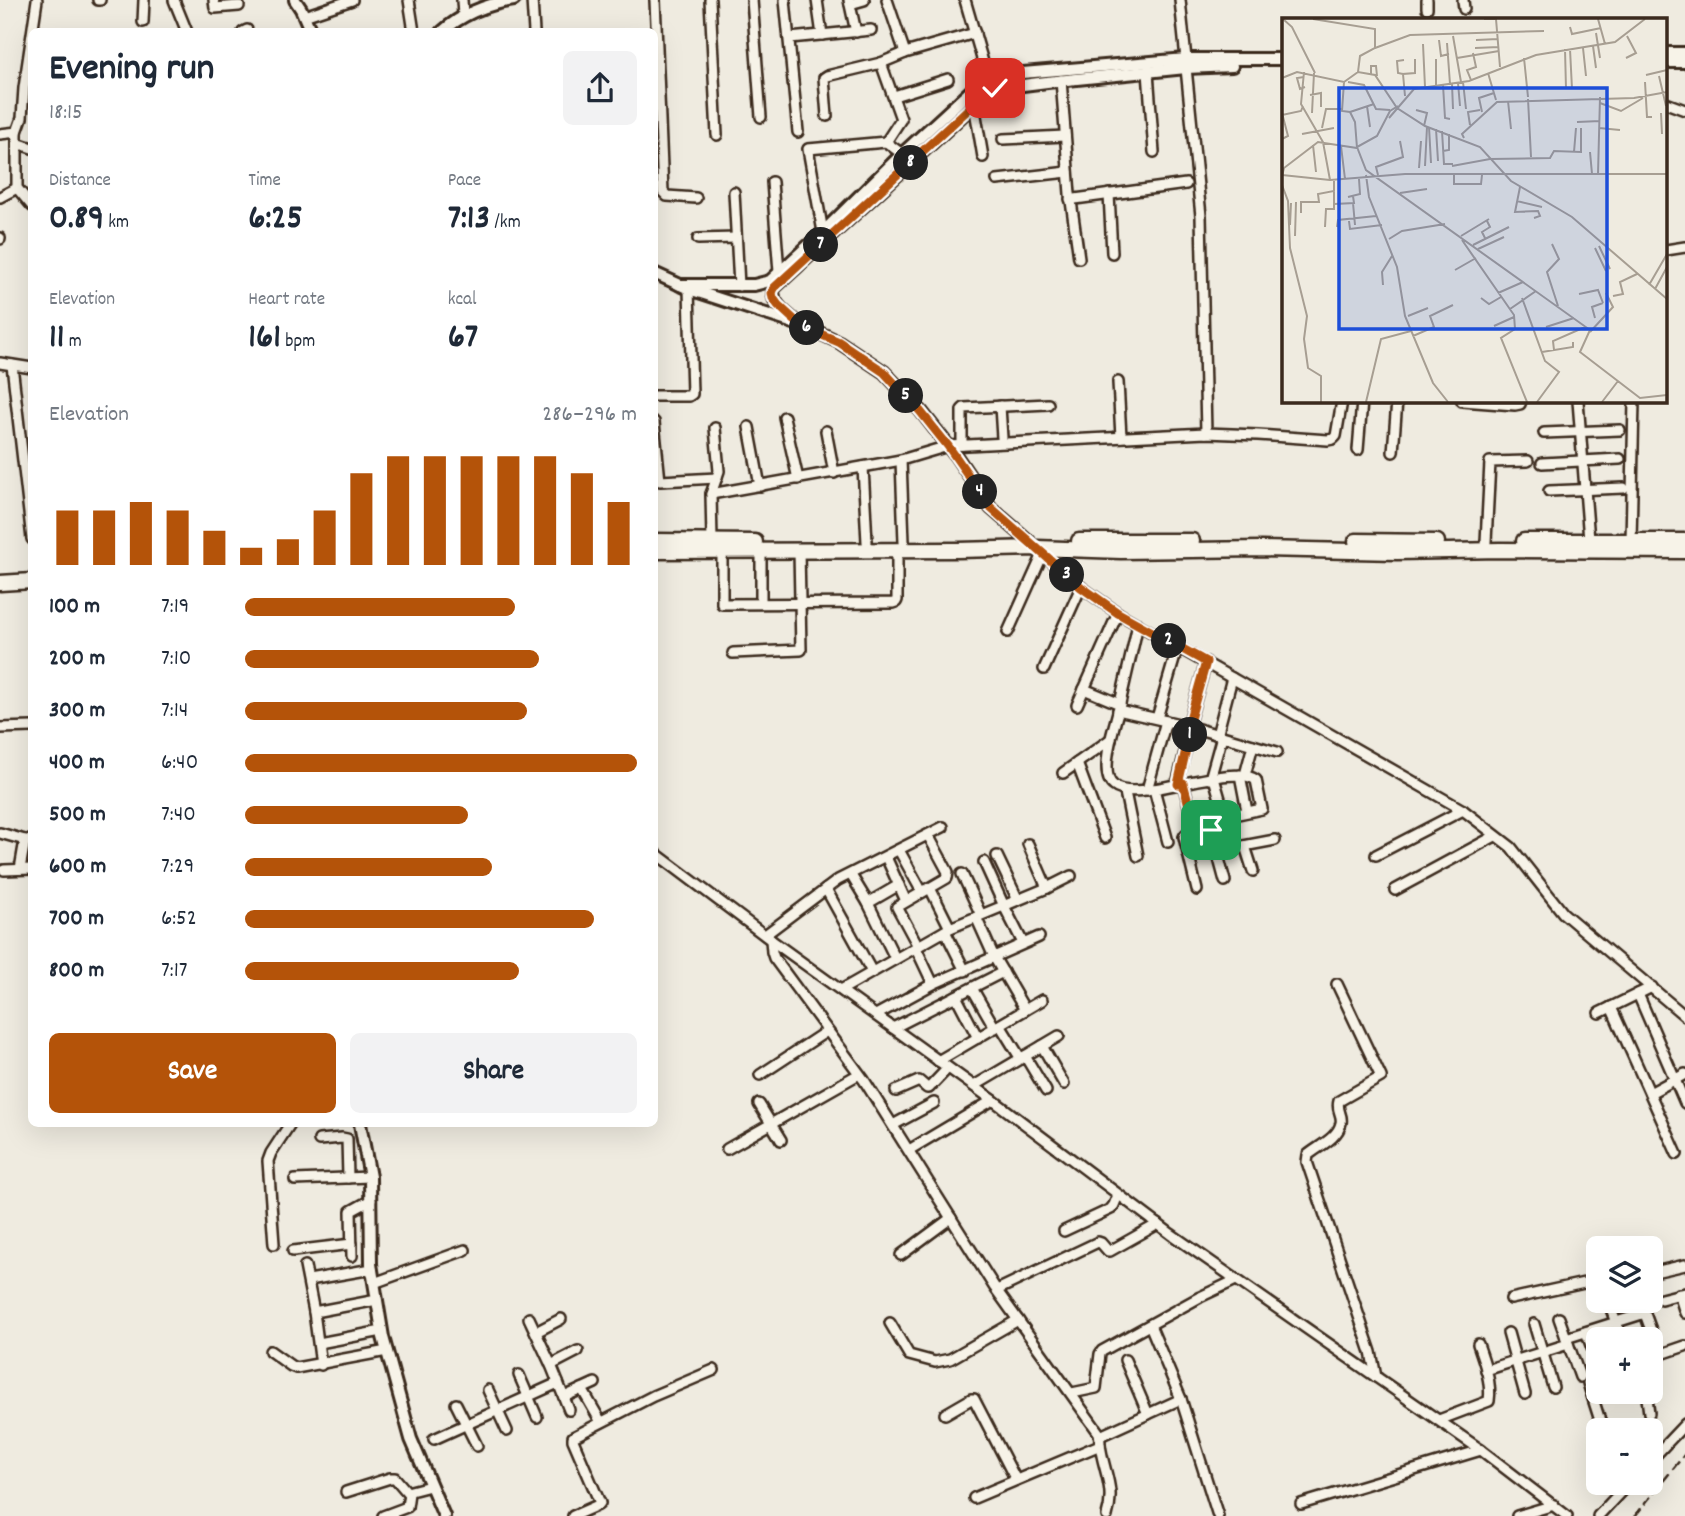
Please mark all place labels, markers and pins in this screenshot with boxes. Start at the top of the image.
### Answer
pin [965,58,1025,118]
pin: 8 [894,146,928,180]
pin: 7 [804,228,838,262]
pin: 6 [790,310,824,346]
pin: 5 [888,378,923,414]
pin: 4 [962,475,998,510]
pin: 3 [1050,558,1084,592]
pin: 2 [1152,624,1186,658]
pin: 1 [1172,718,1208,752]
pin [1181,800,1241,860]

